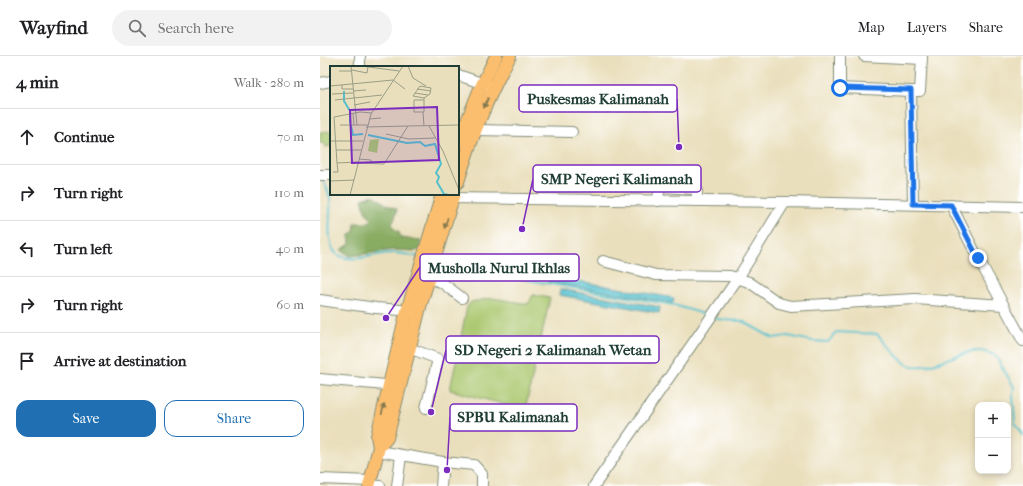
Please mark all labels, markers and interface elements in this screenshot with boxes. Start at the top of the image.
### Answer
search box [112,10,392,46]
text: Wayfind [20,17,88,39]
icon: search [126,17,148,39]
text: Search here [158,19,234,37]
text: Map [858,19,885,36]
text: Layers [907,19,947,36]
text: Share [969,19,1003,36]
inset map [330,66,459,195]
text: 4 min [16,72,59,92]
text: Walk · 280 m [234,75,304,90]
route start [831,79,849,97]
callout: Puskesmas Kalimanah [519,85,677,112]
text: Puskesmas Kalimanah [527,90,669,108]
one-way arrow [483,98,489,110]
icon: ahead [16,126,38,148]
text: Continue [54,128,114,146]
text: 70 m [277,129,304,144]
callout: SMP Negeri Kalimanah [533,165,701,192]
text: SMP Negeri Kalimanah [541,170,693,188]
icon: right [16,182,38,204]
text: Turn right [54,184,123,202]
text: 110 m [274,185,304,200]
one-way arrow [443,217,449,229]
icon: left [16,238,38,260]
text: Turn left [54,240,112,258]
text: 40 m [276,241,304,256]
route end [969,249,987,267]
callout: Musholla Nurul Ikhlas [420,254,579,281]
text: Musholla Nurul Ikhlas [427,259,571,277]
icon: right [16,294,38,316]
text: Turn right [54,296,123,314]
text: 60 m [276,297,304,312]
callout: SD Negeri 2 Kalimanah Wetan [446,336,659,363]
text: SD Negeri 2 Kalimanah Wetan [455,341,652,359]
icon: arrive [16,350,38,372]
text: Arrive at destination [54,352,186,370]
button: Save [16,400,156,437]
button: Share [164,400,304,437]
map controls [975,402,1011,474]
button: + [975,402,1011,438]
one-way arrow [381,403,387,415]
callout: SPBU Kalimanah [450,404,577,431]
text: SPBU Kalimanah [457,408,569,426]
button: − [975,438,1011,474]

